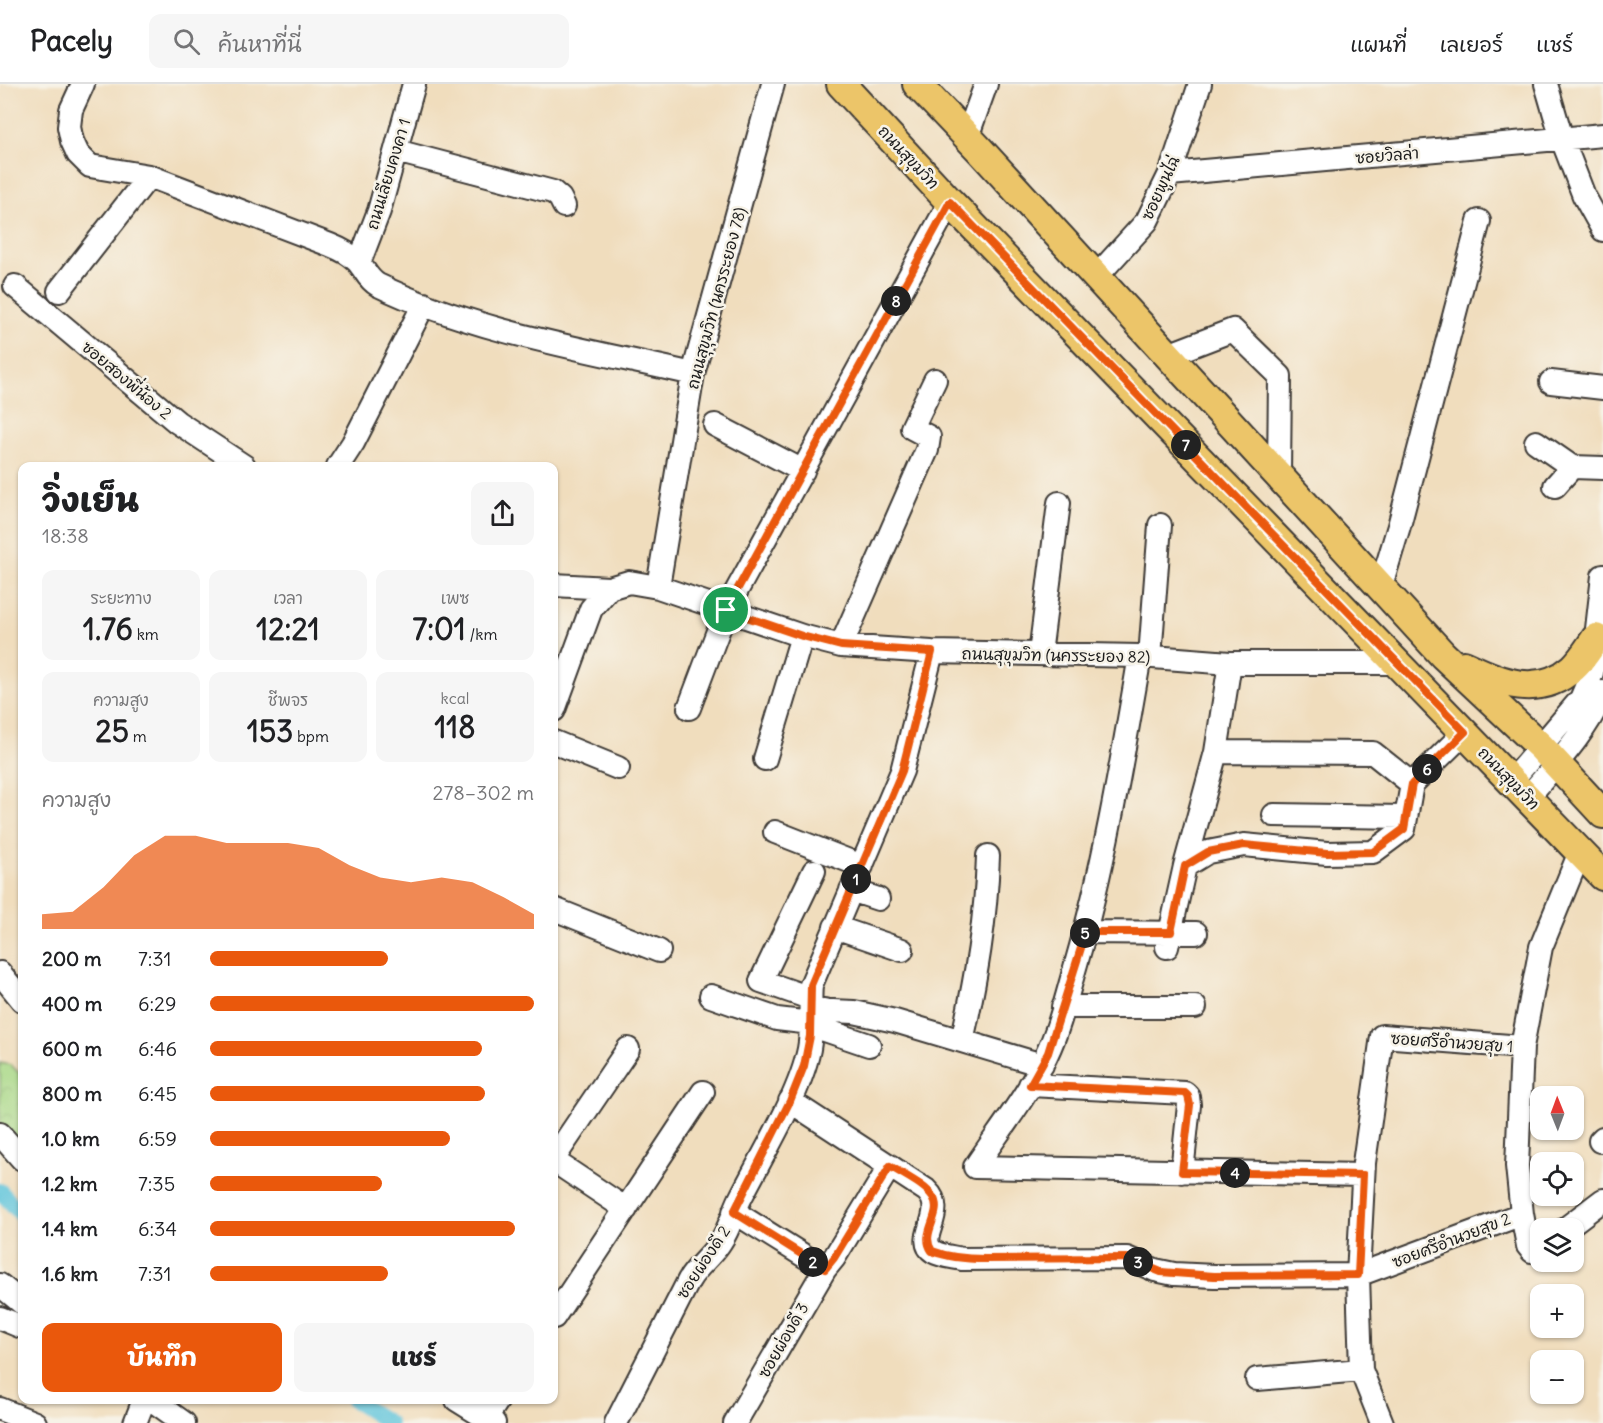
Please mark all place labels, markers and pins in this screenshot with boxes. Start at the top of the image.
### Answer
pin: 8 [881,286,911,316]
pin: 7 [1171,430,1201,460]
pin [700,584,751,635]
pin: 6 [1412,754,1442,784]
pin: 1 [841,864,871,894]
pin: 5 [1070,918,1100,948]
pin: 4 [1220,1158,1250,1188]
pin: 2 [798,1247,828,1277]
pin: 3 [1123,1247,1153,1277]

